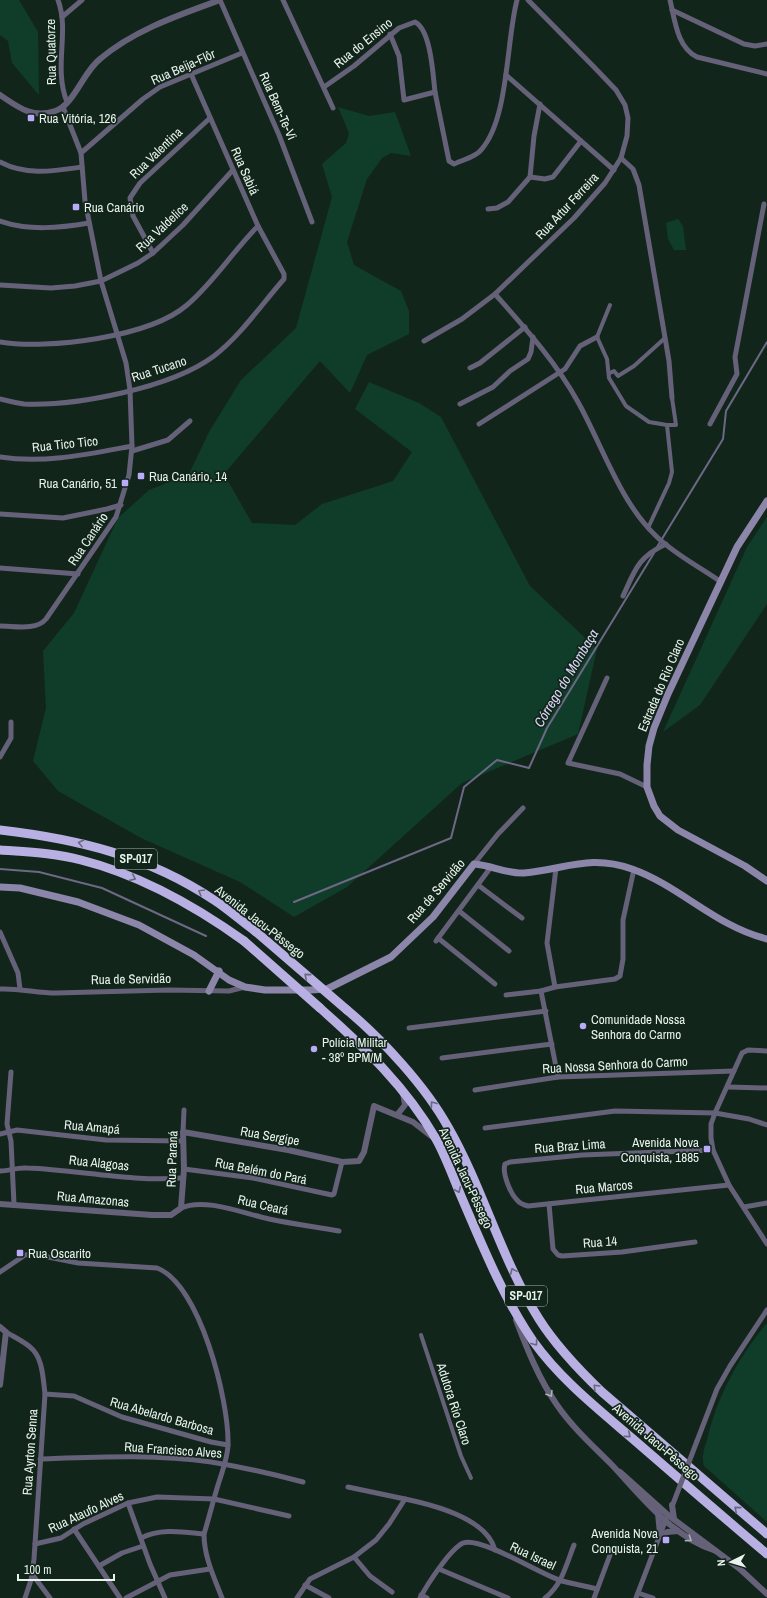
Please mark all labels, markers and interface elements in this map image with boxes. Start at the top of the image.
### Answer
street label: Rua do Ensino [330,14,396,72]
street label: Rua Quatorze [42,19,60,85]
street label: Rua Beija-Flôr [148,45,218,89]
street label: Rua Bem-Te-Vi [255,69,301,143]
place label: Rua Vitória, 126 [39,110,117,127]
marker: Rua Vitória, 126 [26,113,36,123]
street label: Rua Valentina [126,124,186,182]
street label: Rua Sabiá [227,145,263,198]
street label: Rua Artur Ferreira [532,169,602,243]
street label: Rua Valdelice [132,198,192,256]
place label: Rua Canário [84,199,145,216]
marker: Rua Canário [71,202,81,212]
street label: Rua Tucano [129,352,189,386]
street label: Rua Tico Tico [31,432,99,456]
place label: Rua Canário, 14 [149,468,227,485]
marker: Rua Canário, 14 [136,471,146,481]
place label: Rua Canário, 51 [39,475,117,492]
marker: Rua Canário, 51 [120,478,130,488]
street label: Rua Canário [64,509,112,569]
water label: Córrego do Mombaça [530,626,602,730]
street label: Estrada do Rio Claro [634,636,688,734]
one-way arrow [78,839,84,847]
road number: SP-017 [115,849,157,869]
street label: Rua de Servidão [403,855,469,927]
one-way arrow [129,873,137,881]
street label: Avenida Jacu-Pêssego [211,881,308,962]
one-way arrow [198,889,205,896]
street label: Rua de Servidão [91,970,171,988]
one-way arrow [304,973,312,980]
place label: Comunidade Nossa Senhora do Carmo [591,1011,685,1043]
marker: Comunidade Nossa Senhora do Carmo [578,1021,588,1031]
place label: Polícia Militar - 38º BPM/M [322,1034,388,1066]
marker: Polícia Militar - 38º BPM/M [309,1044,319,1054]
street label: Rua Nossa Senhora do Carmo [542,1053,688,1077]
one-way arrow [431,1101,438,1108]
street label: Rua Amapá [64,1116,121,1138]
street label: Rua Sergipe [239,1122,301,1150]
street label: Avenida Jacu-Pêssego [435,1124,497,1231]
street label: Rua Paraná [163,1130,181,1188]
place label: Avenida Nova Conquista, 1885 [621,1134,699,1166]
street label: Rua Braz Lima [534,1135,606,1157]
marker: Avenida Nova Conquista, 1885 [702,1144,712,1154]
street label: Rua Alagoas [68,1151,130,1175]
street label: Rua Belém do Pará [214,1154,308,1188]
street label: Rua Marcos [575,1176,633,1198]
one-way arrow [454,1186,462,1193]
street label: Rua Amazonas [56,1187,130,1211]
street label: Rua Ceará [236,1191,290,1219]
street label: Rua 14 [582,1232,618,1252]
place label: Rua Oscarito [28,1245,91,1262]
marker: Rua Oscarito [15,1248,25,1258]
one-way arrow [510,1268,518,1275]
road number: SP-017 [505,1286,547,1306]
one-way arrow [531,1339,538,1346]
street label: Adutora Rio Claro [432,1360,475,1447]
one-way arrow [593,1384,601,1392]
one-way arrow [545,1390,553,1397]
street label: Rua Abelardo Barbosa [108,1393,216,1439]
street label: Avenida Jacu-Pêssego [608,1399,703,1484]
street label: Rua Ayrton Senna [19,1408,41,1496]
one-way arrow [623,1430,630,1437]
street label: Rua Francisco Alves [124,1438,222,1462]
street label: Rua Ataufo Alves [46,1487,126,1537]
one-way arrow [735,1506,742,1513]
place label: Avenida Nova Conquista, 21 [590,1525,658,1557]
one-way arrow [685,1534,692,1541]
marker: Avenida Nova Conquista, 21 [661,1535,671,1545]
street label: Rua Israel [507,1538,559,1574]
north arrow [711,1542,751,1582]
scale bar [18,1556,114,1582]
text: N [714,1559,728,1567]
text: 100 m [24,1562,51,1578]

